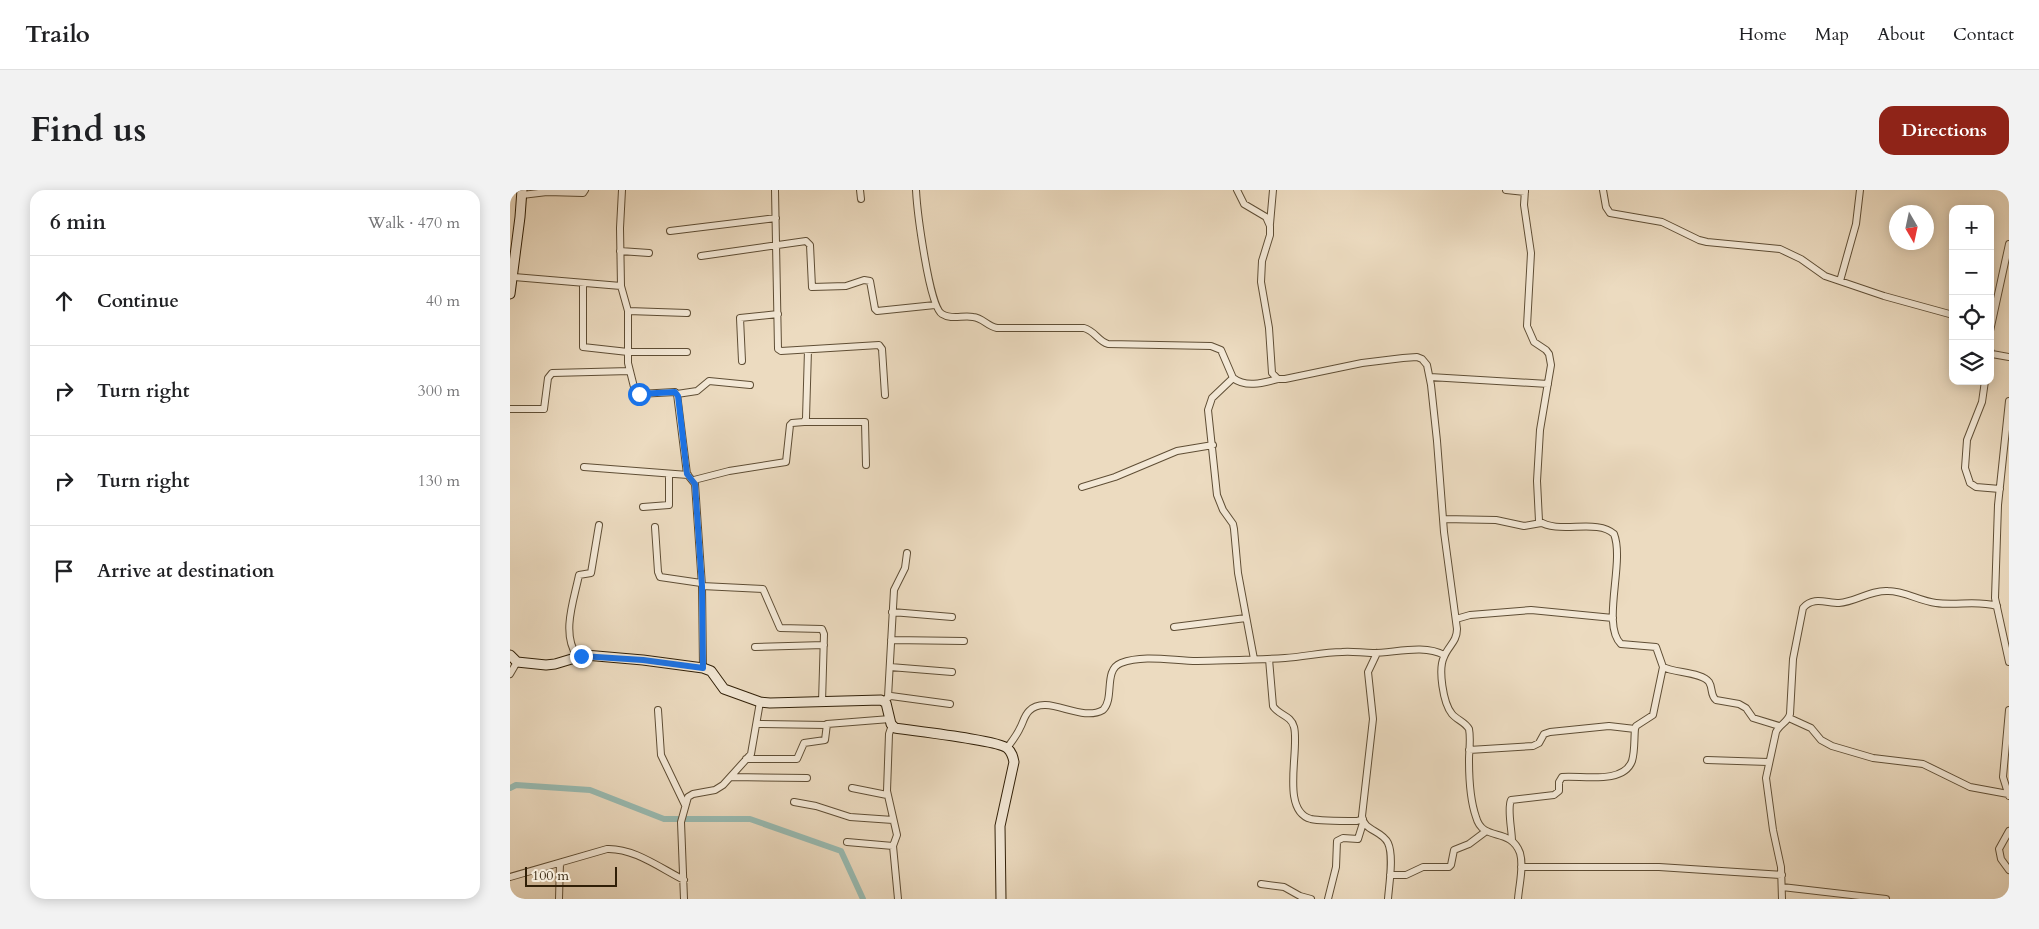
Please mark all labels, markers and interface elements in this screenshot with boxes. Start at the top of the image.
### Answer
text: Trailo [25,18,90,51]
text: Home [1739,22,1787,47]
text: Map [1815,22,1849,47]
text: About [1877,22,1925,47]
text: Contact [1953,22,2014,47]
text: Find us [30,106,146,154]
button: Directions [1879,106,2009,155]
north arrow [1889,205,1934,250]
map controls [1949,205,1994,385]
button: + [1949,205,1994,250]
text: 6 min [50,208,106,237]
text: Walk · 470 m [368,212,460,234]
button: − [1949,250,1994,295]
icon: ahead [50,287,78,315]
text: Continue [97,288,179,314]
text: 40 m [426,290,460,312]
button: locate [1949,295,1994,340]
button: layers [1949,340,1994,385]
icon: right [50,377,78,405]
text: Turn right [97,378,189,404]
text: 300 m [418,380,460,402]
route start [628,383,651,406]
icon: right [50,467,78,495]
text: Turn right [97,468,189,494]
text: 130 m [418,470,460,492]
icon: arrive [50,557,78,585]
text: Arrive at destination [97,558,274,584]
route end [570,645,593,668]
scale bar [525,864,618,887]
text: 100 m [532,866,569,885]

